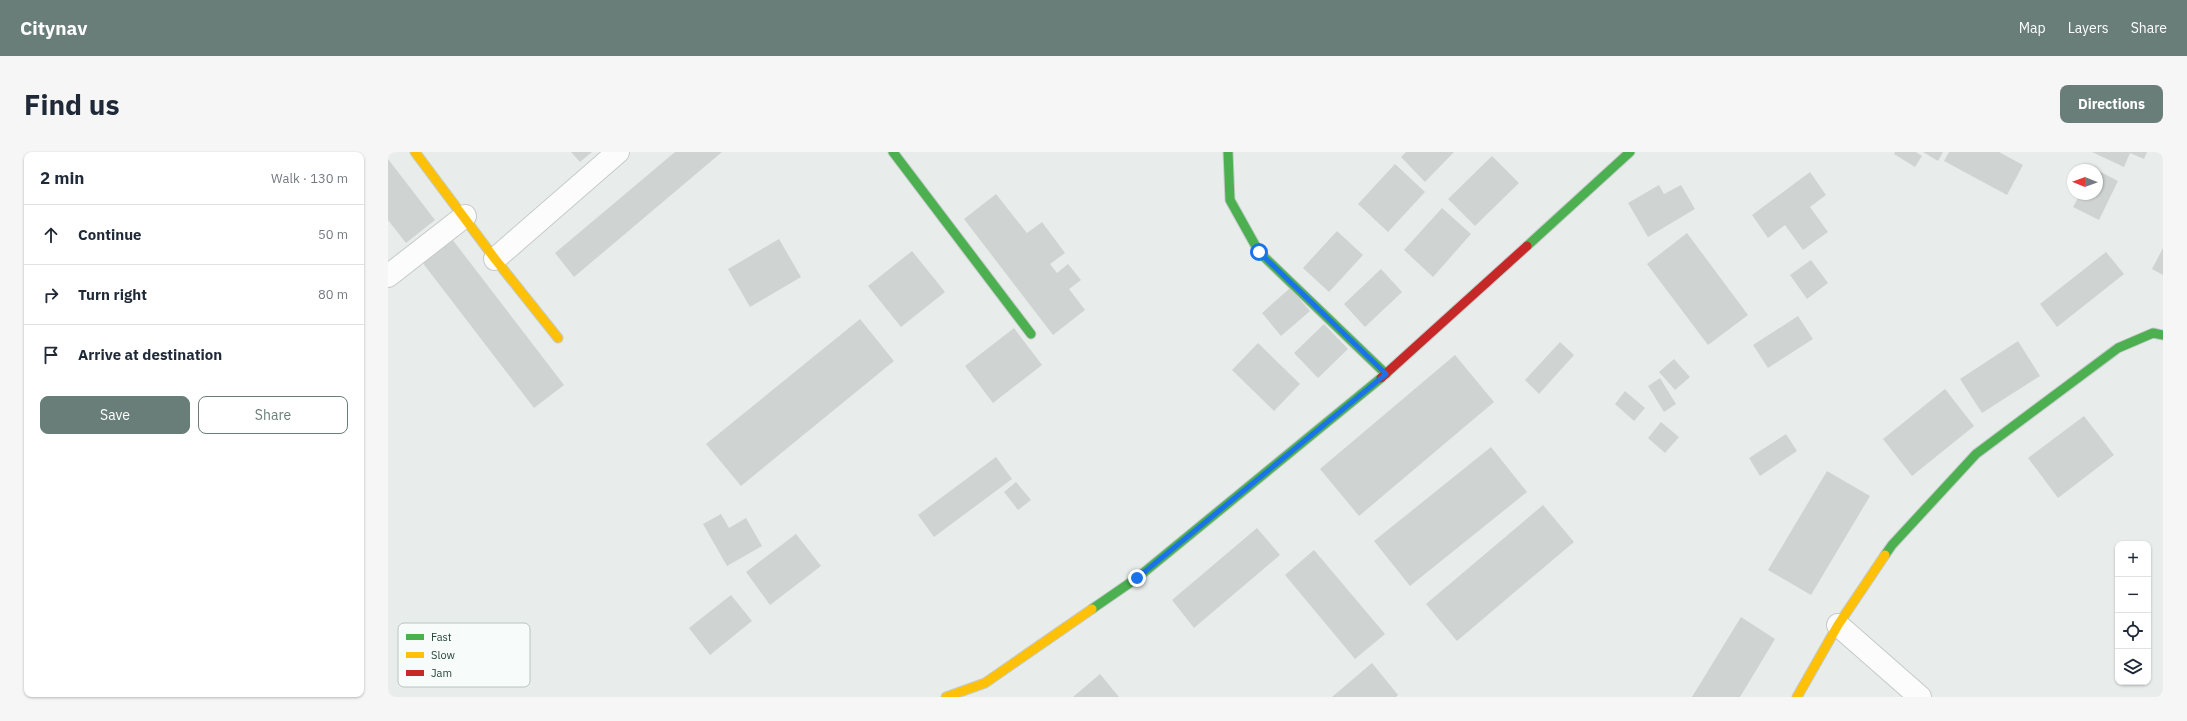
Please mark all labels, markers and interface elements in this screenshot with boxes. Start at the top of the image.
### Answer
text: Citynav [20,16,87,40]
text: Map [2019,19,2046,37]
text: Layers [2068,19,2109,37]
text: Share [2131,19,2167,37]
button: Directions [2060,85,2163,123]
text: Find us [24,86,120,123]
north arrow [2067,164,2103,200]
text: 2 min [40,167,84,189]
text: Walk · 130 m [271,170,348,187]
icon: ahead [40,224,62,246]
text: Continue [78,225,142,244]
text: 50 m [318,226,348,243]
route start [1250,243,1268,261]
icon: right [40,284,62,306]
text: Turn right [78,285,147,304]
text: 80 m [318,286,348,303]
icon: arrive [40,344,62,366]
text: Arrive at destination [78,345,222,364]
button: Save [40,396,190,434]
button: Share [198,396,348,434]
map controls [2115,541,2151,685]
button: + [2115,541,2151,577]
route end [1128,569,1146,587]
button: − [2115,577,2151,613]
button: locate [2115,613,2151,649]
legend [398,623,530,687]
text: Fast [431,630,452,644]
text: Slow [431,648,455,662]
button: layers [2115,649,2151,685]
text: Jam [431,666,452,680]

